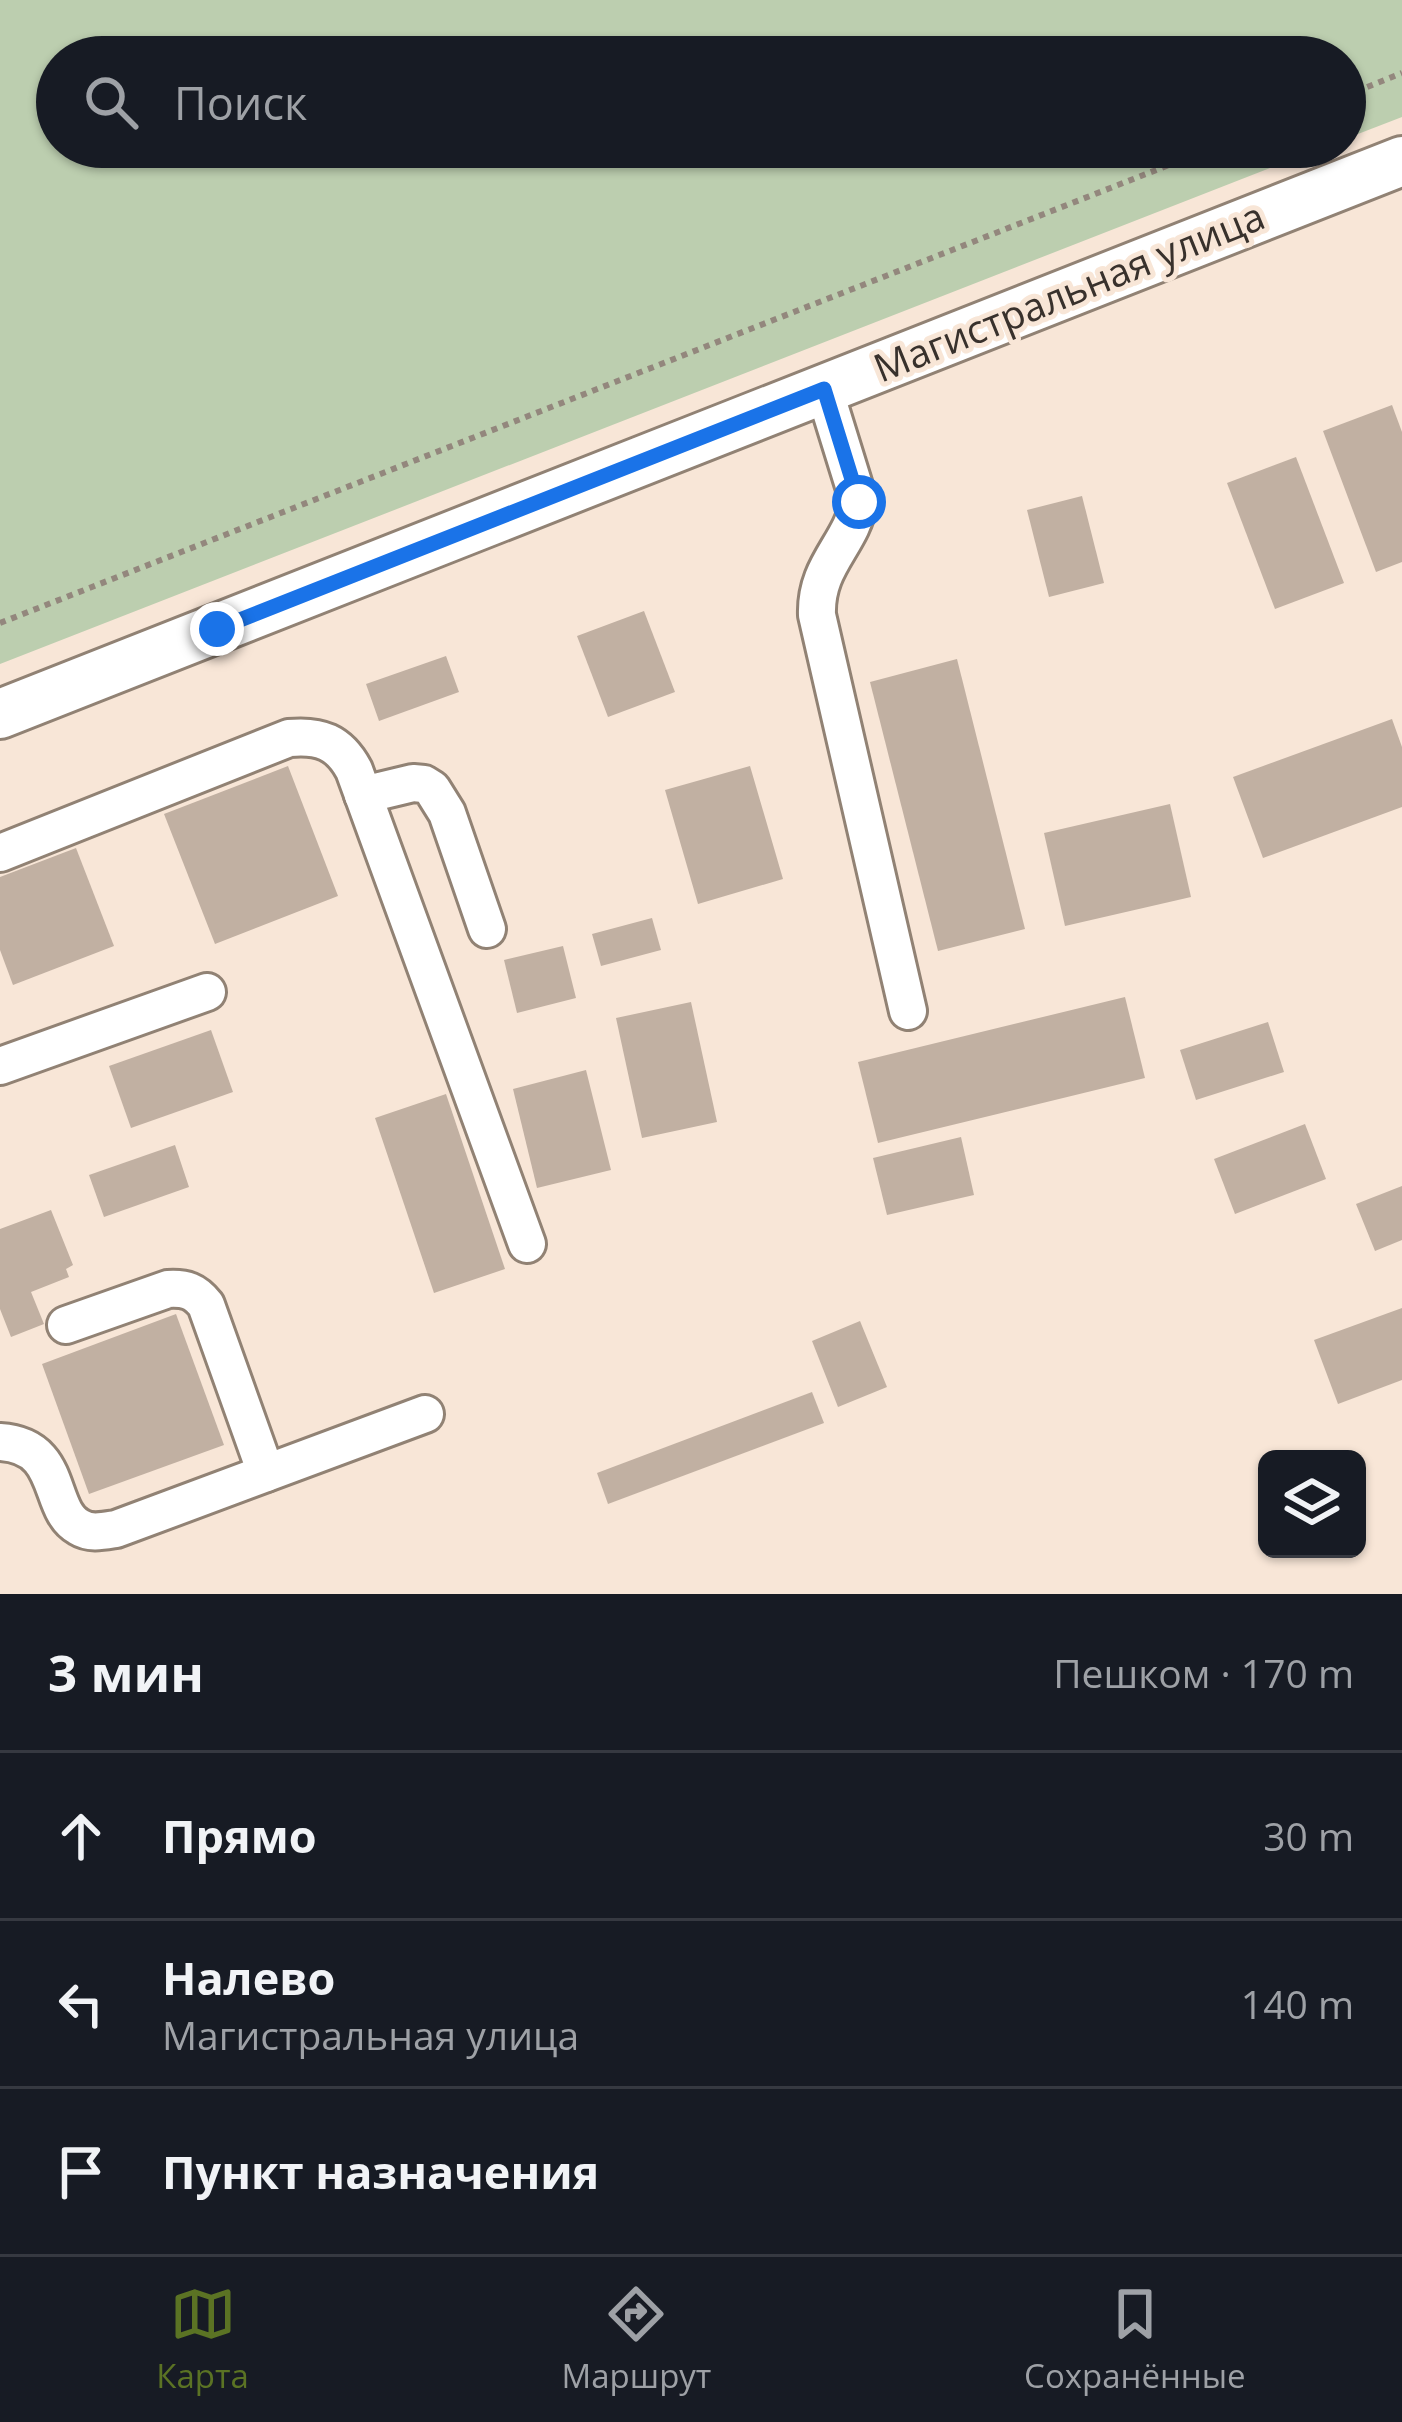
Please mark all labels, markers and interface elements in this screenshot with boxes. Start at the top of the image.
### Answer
search box [36,36,1366,168]
icon: search [78,69,144,135]
text: Поиск [174,72,307,133]
street label: Магистральная улица [865,188,1272,393]
route start [832,475,886,529]
route end [190,602,244,656]
map controls [1258,1450,1366,1558]
button: layers [1258,1450,1366,1558]
text: 3 мин [48,1637,204,1707]
text: Пешком · 170 m [1053,1646,1354,1699]
icon: ahead [48,1803,114,1869]
text: Прямо [162,1805,317,1866]
text: 30 m [1263,1809,1354,1862]
text: Налево [162,1947,335,2008]
icon: left [48,1971,114,2037]
text: 140 m [1241,1977,1354,2030]
text: Магистральная улица [162,2008,579,2061]
icon: arrive [48,2139,114,2205]
text: Пункт назначения [162,2141,599,2202]
tab: Карта [156,2281,249,2398]
tab: Маршрут [562,2281,711,2398]
tab: Сохранённые [1024,2281,1246,2398]

